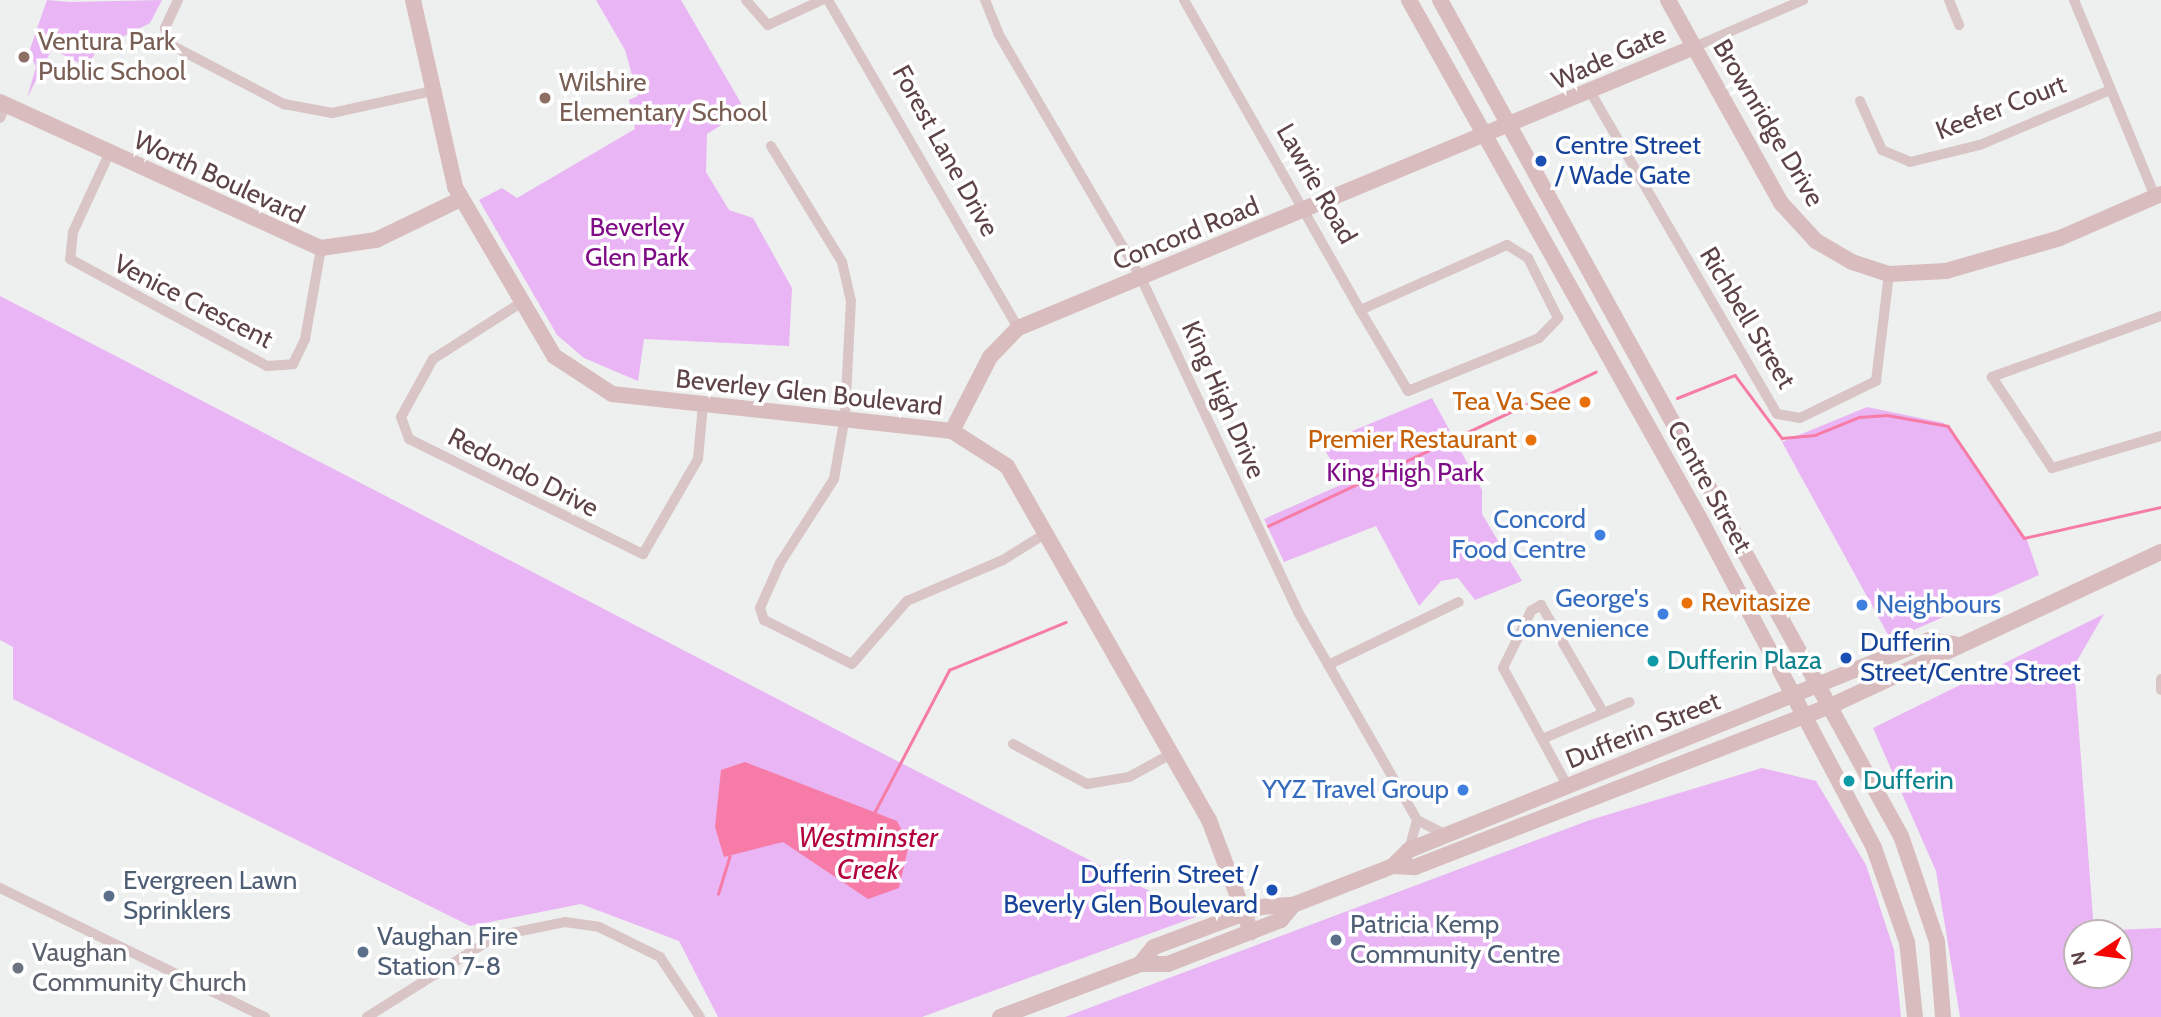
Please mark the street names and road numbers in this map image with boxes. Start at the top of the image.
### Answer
street label: Wade Gate [1547,19,1671,97]
street label: Brownridge Drive [1706,34,1830,212]
street label: Forest Lane Drive [885,60,1005,242]
street label: Keefer Court [1932,69,2070,147]
street label: Lawrie Road [1269,118,1363,250]
street label: Worth Boulevard [129,125,309,231]
street label: Concord Road [1108,191,1264,277]
street label: Richbell Street [1693,242,1801,394]
street label: Venice Crescent [108,249,278,355]
street label: King High Drive [1174,316,1272,484]
street label: Beverley Glen Boulevard [674,363,944,423]
street label: Centre Street [1660,416,1758,558]
street label: Redondo Drive [443,422,603,524]
street label: Dufferin Street [1561,686,1725,776]

